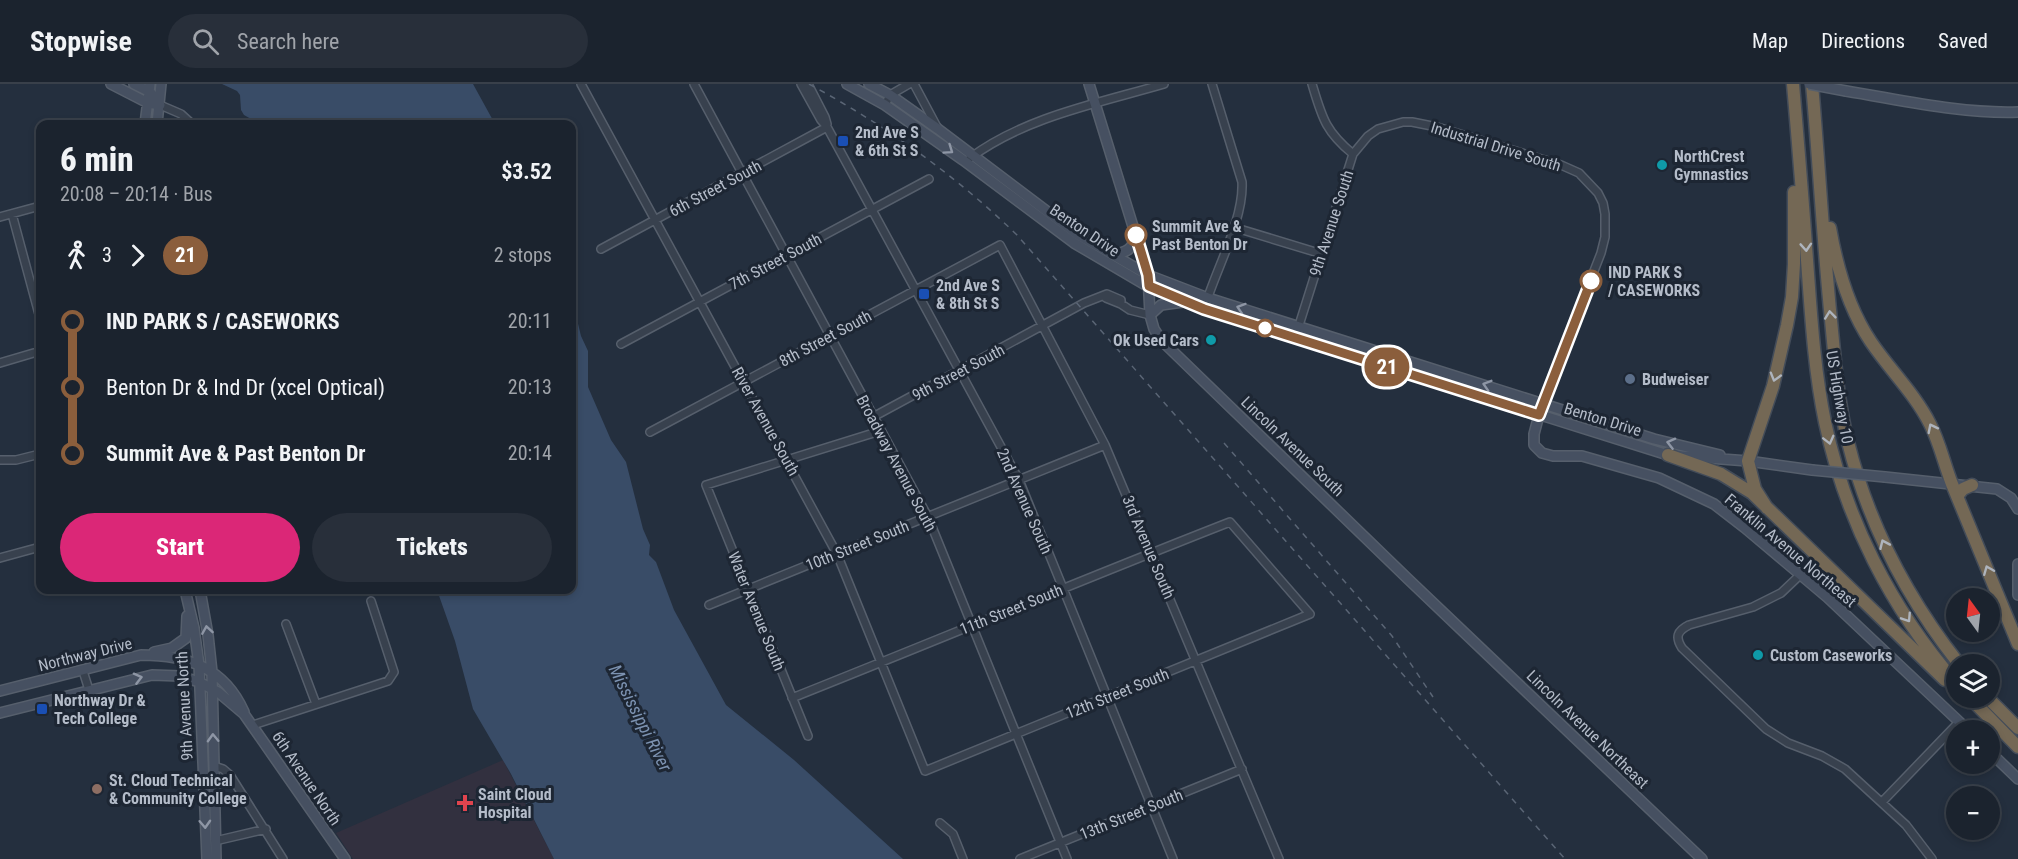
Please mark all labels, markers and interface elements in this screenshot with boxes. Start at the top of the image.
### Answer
search box [168,14,588,68]
text: Stopwise [30,25,132,58]
icon: search [189,25,222,58]
text: Search here [237,29,339,54]
text: Map [1752,29,1788,53]
text: Directions [1821,29,1905,53]
text: Saved [1938,29,1988,53]
street label: Industrial Drive South [1428,118,1563,175]
place label: 2nd Ave S & 6th St S [855,123,919,160]
marker: 2nd Ave S & 6th St S [836,134,850,148]
text: 6 min [60,140,134,179]
one-way arrow [942,143,953,154]
place label: NorthCrest Gymnastics [1674,147,1749,184]
street label: 6th Street South [666,156,765,221]
marker: NorthCrest Gymnastics [1655,158,1669,172]
text: $3.52 [501,159,552,184]
street label: 9th Avenue South [1305,168,1358,279]
text: 20:08 – 20:14 · Bus [60,182,213,206]
street label: Benton Drive [1046,200,1123,261]
place label: Summit Ave & Past Benton Dr [1152,217,1247,254]
marker: Summit Ave & Past Benton Dr [1125,224,1147,246]
street label: 7th Street South [726,229,825,294]
icon: walk [60,239,93,272]
icon: forward [121,239,154,272]
one-way arrow [1799,242,1812,251]
text: 3 [102,243,112,267]
text: 21 [175,243,196,267]
text: 2 stops [494,243,552,267]
place label: IND PARK S / CASEWORKS [1607,263,1701,300]
marker: IND PARK S / CASEWORKS [1580,270,1602,292]
place label: 2nd Ave S & 8th St S [936,276,1000,313]
marker: 2nd Ave S & 8th St S [917,287,931,301]
one-way arrow [1236,303,1247,316]
street label: 8th Street South [776,306,875,371]
text: IND PARK S / CASEWORKS [106,309,340,334]
text: 20:11 [508,309,552,333]
one-way arrow [1824,310,1837,319]
unlabelled marker [1256,319,1274,337]
place label: Ok Used Cars [1113,331,1199,350]
marker: Ok Used Cars [1204,333,1218,347]
street label: 9th Street South [909,340,1008,405]
line badge: 21 [1360,348,1414,386]
street label: US Highway 10 [1822,349,1857,445]
text: 21 [1376,355,1398,379]
street label: River Avenue South [728,364,803,479]
place label: Budweiser [1642,370,1709,389]
one-way arrow [1770,371,1783,381]
marker: Budweiser [1623,372,1637,386]
text: Benton Dr & Ind Dr (xcel Optical) [106,375,385,400]
text: 20:13 [508,375,552,399]
one-way arrow [1482,380,1493,392]
street label: Broadway Avenue South [853,392,941,535]
street label: Lincoln Avenue South [1237,392,1348,500]
street label: Benton Drive [1562,399,1644,440]
one-way arrow [1928,424,1940,435]
one-way arrow [1822,435,1835,445]
one-way arrow [1666,438,1677,450]
text: Summit Ave & Past Benton Dr [106,441,366,466]
text: 20:14 [508,441,552,465]
street label: 2nd Avenue South [993,445,1056,557]
street label: Franklin Avenue Northeast [1721,490,1861,611]
street label: 3rd Avenue South [1118,493,1179,602]
button: Start [60,513,300,582]
button: Tickets [312,513,552,582]
street label: 10th Street South [803,516,912,575]
one-way arrow [1879,539,1891,550]
street label: Water Avenue South [724,549,789,673]
one-way arrow [1983,565,1995,576]
street label: 11th Street South [957,580,1066,639]
north arrow [1946,588,2000,642]
map controls [1946,588,2000,840]
one-way arrow [1900,611,1911,622]
one-way arrow [202,626,214,635]
street label: Northway Drive [36,634,134,675]
place label: Custom Caseworks [1770,646,1892,665]
marker: Custom Caseworks [1751,648,1765,662]
street label: 9th Avenue North [172,651,197,761]
button: layers [1946,654,2000,708]
water label: Mississippi River [605,661,677,775]
street label: 12th Street South [1063,664,1172,723]
street label: Lincoln Avenue Northeast [1523,666,1653,793]
one-way arrow [133,673,143,686]
place label: Northway Dr & Tech College [54,691,146,728]
marker: Northway Dr & Tech College [35,702,49,716]
button: + [1946,720,2000,774]
street label: 6th Avenue North [268,728,345,829]
one-way arrow [207,733,219,742]
place label: St. Cloud Technical & Community College [109,771,247,808]
marker: St. Cloud Technical & Community College [90,782,104,796]
place label: Saint Cloud Hospital [478,785,552,822]
street label: 13th Street South [1077,785,1186,844]
button: − [1946,786,2000,840]
marker: Saint Cloud Hospital [456,794,474,812]
one-way arrow [198,820,211,829]

